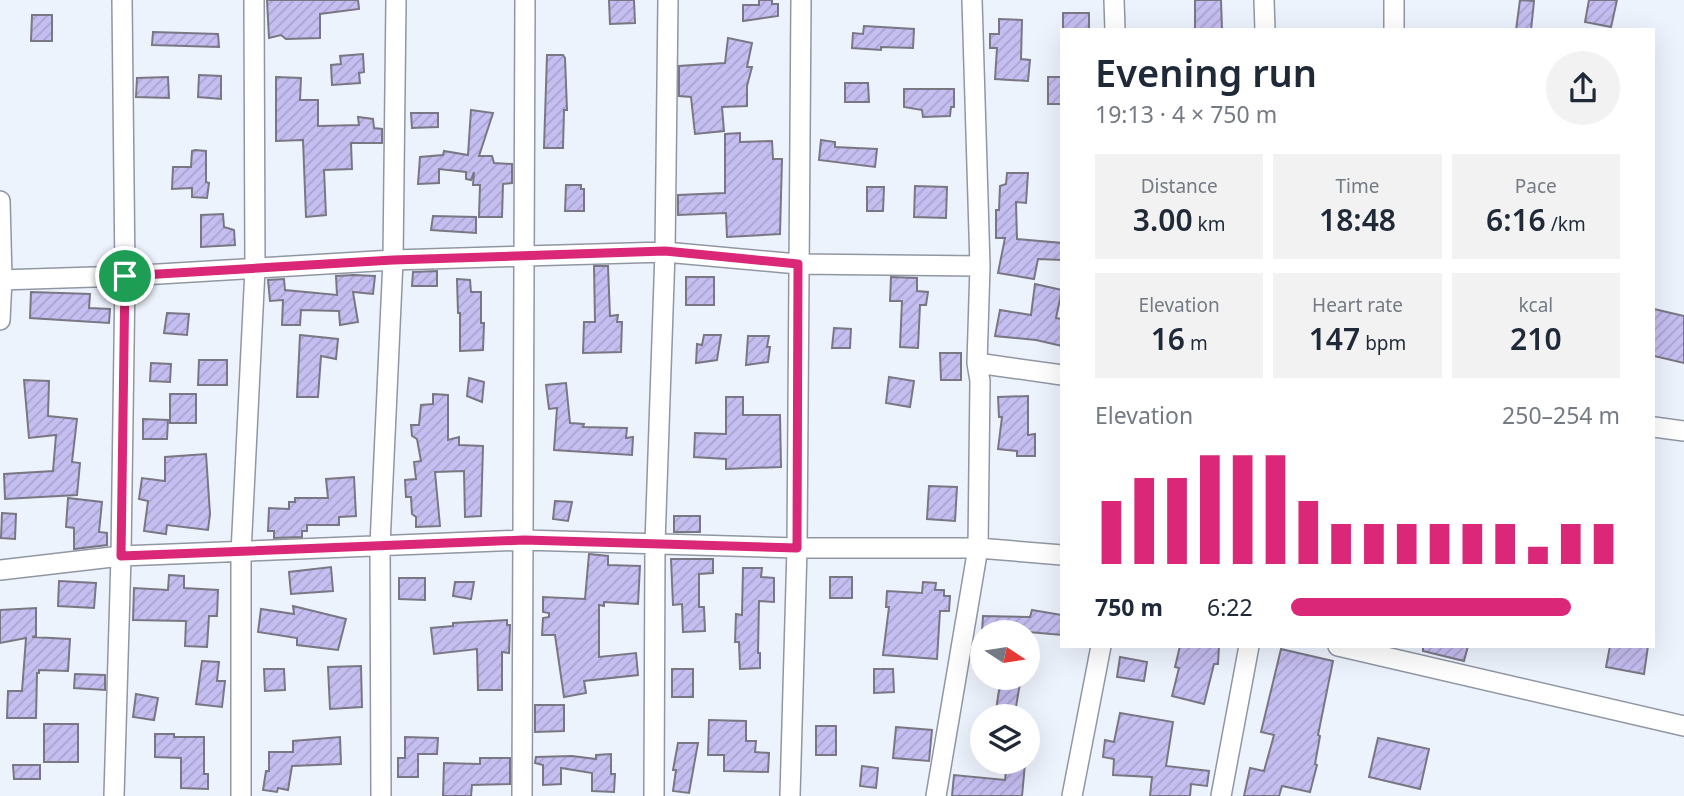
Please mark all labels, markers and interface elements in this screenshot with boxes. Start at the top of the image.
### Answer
text: Evening run [1095,46,1317,98]
button: share [1546,51,1620,125]
text: 19:13 · 4 × 750 m [1095,98,1277,130]
text: Distance [1141,173,1218,199]
text: Time [1336,173,1379,199]
text: Pace [1515,173,1557,199]
text: 3.00 [1133,199,1193,240]
text: 18:48 [1319,199,1396,240]
text: 6:16 [1486,199,1546,240]
text: km [1193,211,1225,237]
text: /km [1546,211,1586,237]
pin [95,246,155,306]
icon: arrive [106,257,144,295]
text: Elevation [1139,292,1220,318]
text: Heart rate [1312,292,1403,318]
text: kcal [1518,292,1553,318]
text: 16 [1151,318,1185,359]
text: 147 [1309,318,1360,359]
text: 210 [1510,318,1562,359]
text: m [1185,330,1208,356]
text: bpm [1360,330,1406,356]
text: Elevation [1095,399,1193,431]
text: 250–254 m [1502,399,1620,431]
text: 750 m [1095,591,1163,623]
text: 6:22 [1207,591,1253,623]
north arrow [970,620,1040,690]
map controls [970,620,1040,774]
button: layers [970,704,1040,774]

